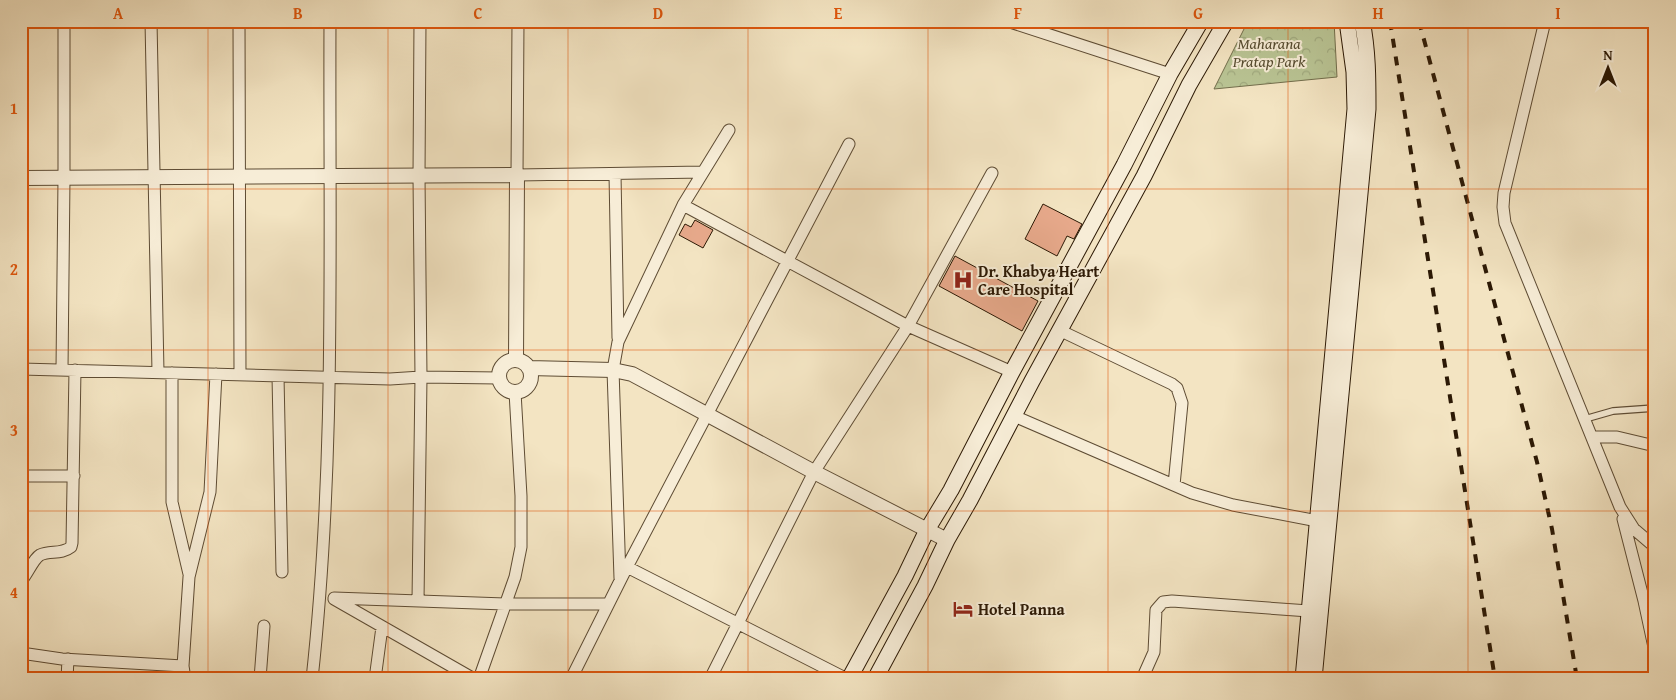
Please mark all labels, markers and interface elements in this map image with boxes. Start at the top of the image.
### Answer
text: A [113,1,124,25]
text: B [293,1,303,25]
text: C [473,1,483,25]
text: D [653,1,663,25]
text: E [834,1,843,25]
text: F [1014,1,1022,25]
text: G [1193,1,1203,25]
text: H [1372,1,1384,25]
text: I [1555,1,1561,25]
park label: Maharana Pratap Park [1232,31,1306,73]
north arrow [1584,42,1634,92]
text: N [1603,45,1613,65]
text: 1 [10,96,18,120]
text: 2 [10,257,18,281]
place label: Dr. Khabya Heart Care Hospital [978,259,1099,301]
hospital icon: Dr. Khabya Heart Care Hospital [952,269,974,291]
text: 3 [10,418,18,442]
text: 4 [10,580,18,604]
place label: Hotel Panna [978,597,1065,621]
hotel icon: Hotel Panna [952,598,974,620]

